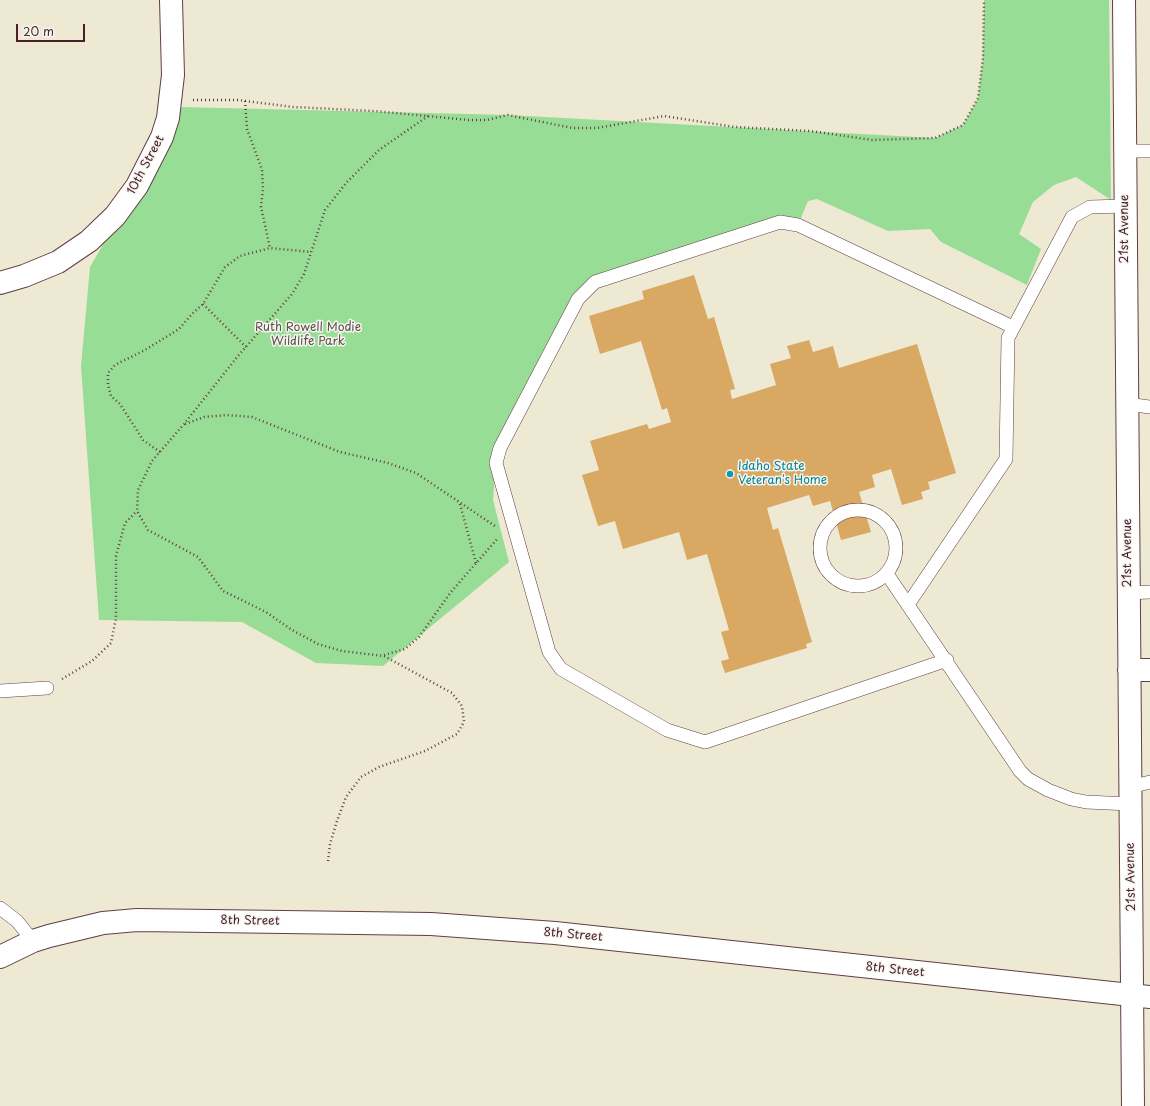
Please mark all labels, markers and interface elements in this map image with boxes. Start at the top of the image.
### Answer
scale bar [18,16,87,42]
text: 20 m [23,22,54,40]
street label: 10th Street [124,133,168,197]
street label: 21st Avenue [1118,194,1132,264]
park label: Ruth Rowell Modie Wildlife Park [255,321,361,349]
place label: Idaho State Veteran's Home [738,460,827,488]
marker: Idaho State Veteran's Home [725,469,735,479]
street label: 21st Avenue [1121,518,1135,588]
street label: 21st Avenue [1123,842,1139,912]
street label: 8th Street [220,913,280,929]
street label: 8th Street [543,925,603,945]
street label: 8th Street [865,960,925,980]

